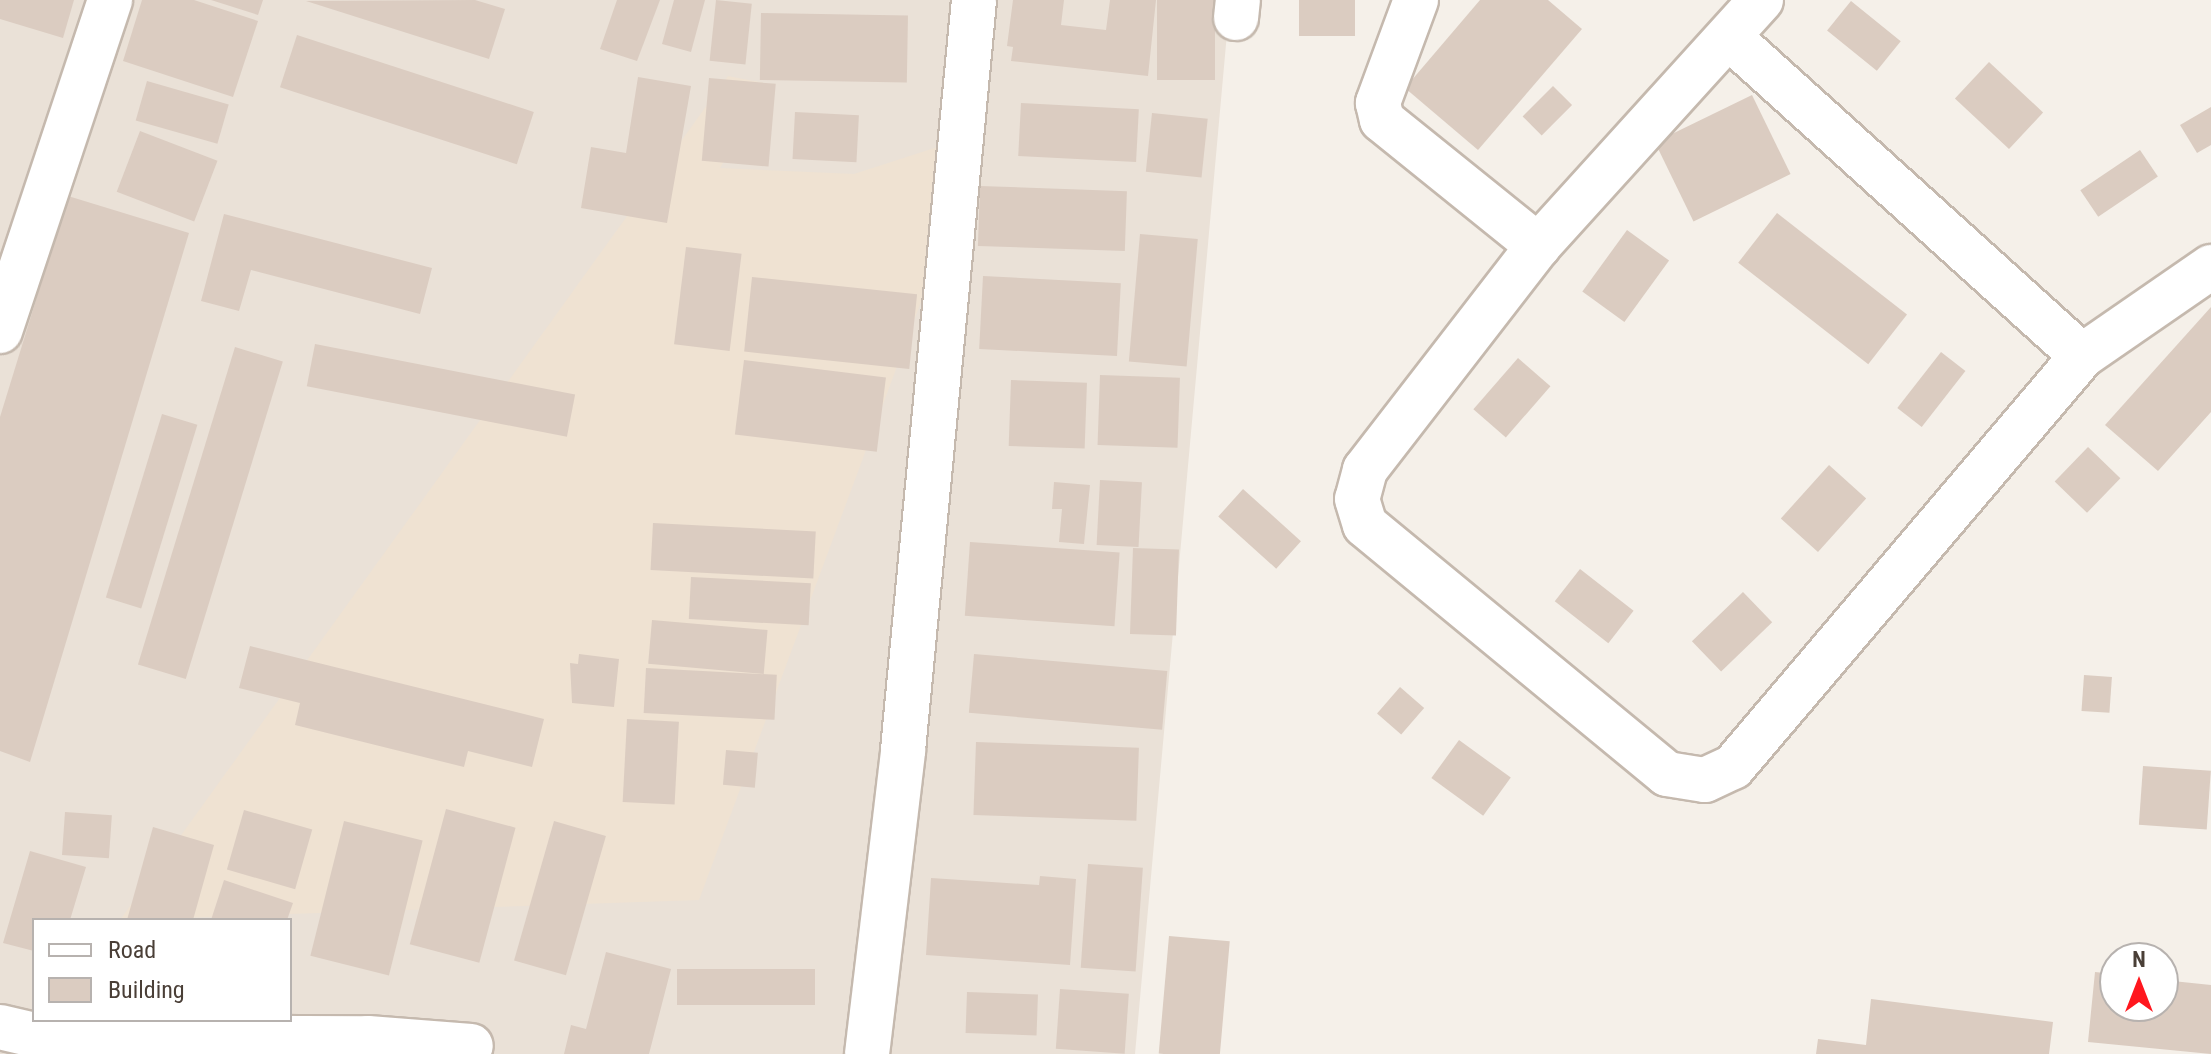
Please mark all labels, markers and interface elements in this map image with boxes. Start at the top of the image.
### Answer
legend [32,918,292,1022]
text: Road [108,936,156,964]
north arrow [2099,942,2179,1022]
text: N [2132,947,2146,972]
text: Building [108,976,185,1004]

